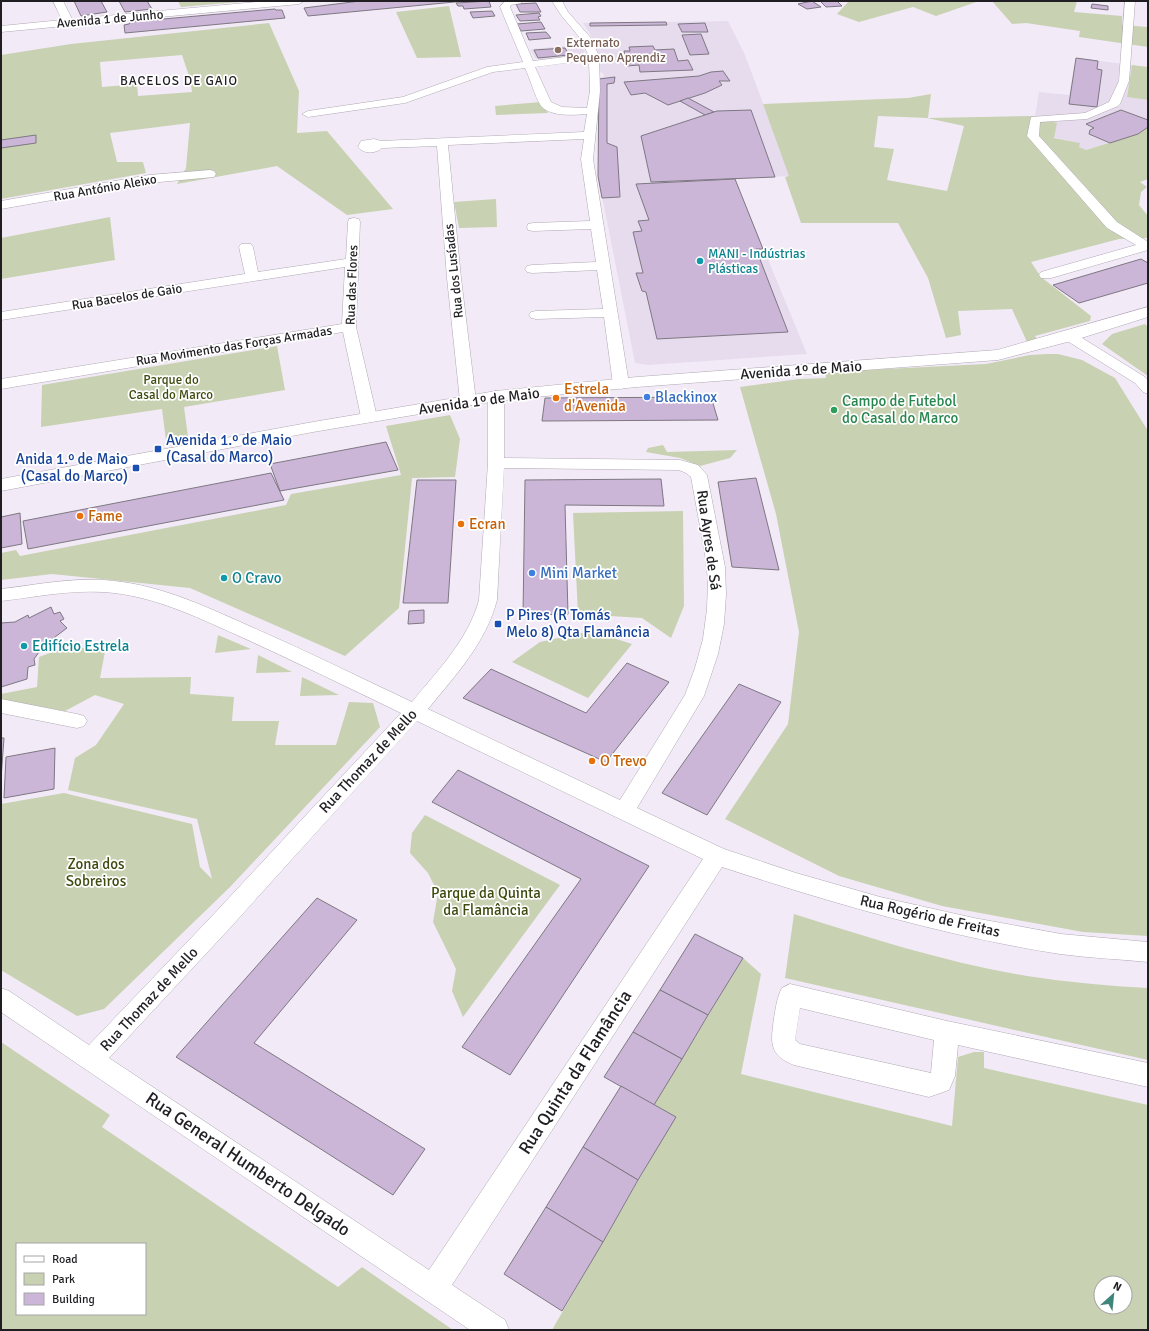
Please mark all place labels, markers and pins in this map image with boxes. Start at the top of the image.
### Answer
place label: Externato Pequeno Aprendiz [566,35,666,66]
marker: Externato Pequeno Aprendiz [553,45,563,55]
place label: MANI - Indústrias Plásticas [708,246,806,277]
marker: MANI - Indústrias Plásticas [695,256,705,266]
place label: Estrela d'Avenida [564,380,626,415]
place label: Blackinox [655,388,717,406]
marker: Blackinox [642,392,652,402]
place label: Campo de Futebol do Casal do Marco [842,392,958,427]
marker: Estrela d'Avenida [551,393,561,403]
marker: Campo de Futebol do Casal do Marco [829,405,839,415]
place label: Avenida 1.º de Maio (Casal do Marco) [166,431,292,466]
marker: Avenida 1.º de Maio (Casal do Marco) [153,444,163,454]
place label: Anida 1.º de Maio (Casal do Marco) [16,450,128,485]
marker: Anida 1.º de Maio (Casal do Marco) [131,463,141,473]
place label: Fame [88,507,122,525]
marker: Fame [75,511,85,521]
place label: Ecran [469,515,506,533]
marker: Ecran [456,519,466,529]
place label: Mini Market [540,564,617,582]
marker: Mini Market [527,568,537,578]
place label: O Cravo [232,569,282,587]
marker: O Cravo [219,573,229,583]
place label: P Pires (R Tomás Melo 8) Qta Flamância [506,606,650,641]
marker: P Pires (R Tomás Melo 8) Qta Flamância [493,619,503,629]
place label: Edifício Estrela [32,637,129,655]
marker: Edifício Estrela [19,641,29,651]
place label: O Trevo [600,752,647,770]
marker: O Trevo [587,756,597,766]

